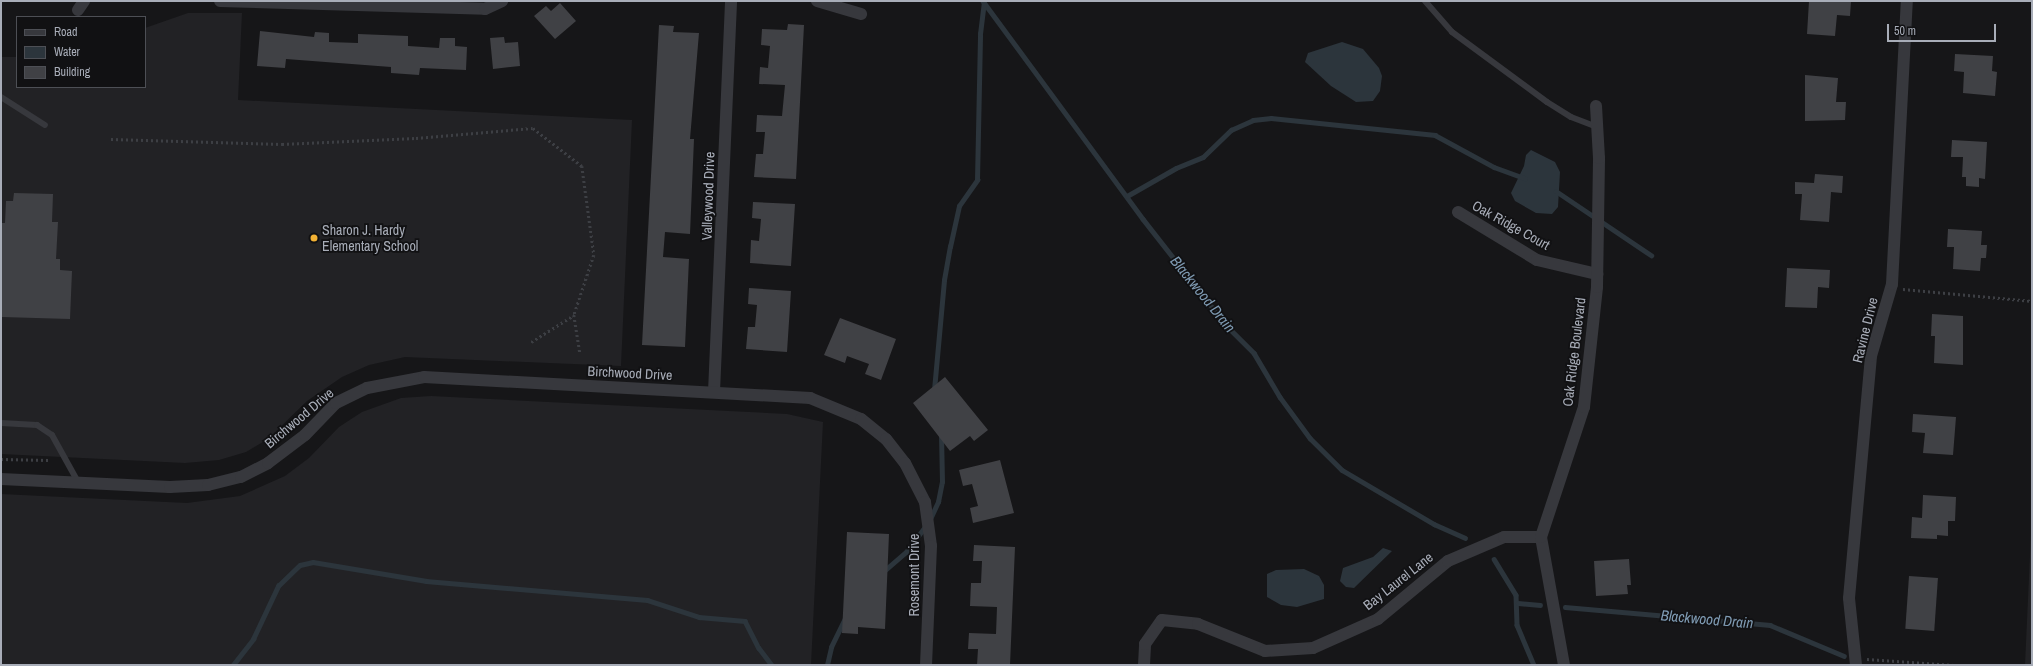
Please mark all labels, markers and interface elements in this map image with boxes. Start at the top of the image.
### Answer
legend [16,16,146,88]
scale bar [1889,16,1998,42]
text: 50 m [1894,23,1916,39]
text: Road [54,24,78,40]
text: Water [54,44,80,60]
text: Building [54,64,90,80]
street label: Valleywood Drive [698,151,718,241]
street label: Oak Ridge Court [1469,197,1553,253]
place label: Sharon J. Hardy Elementary School [322,222,418,254]
marker: Sharon J. Hardy Elementary School [309,233,319,243]
water label: Blackwood Drain [1167,252,1239,336]
street label: Ravine Drive [1849,295,1881,365]
street label: Oak Ridge Boulevard [1559,297,1589,407]
street label: Birchwood Drive [587,362,673,384]
street label: Birchwood Drive [261,384,337,452]
street label: Rosemont Drive [906,534,922,616]
street label: Bay Laurel Lane [1360,549,1436,613]
water label: Blackwood Drain [1660,606,1754,632]

